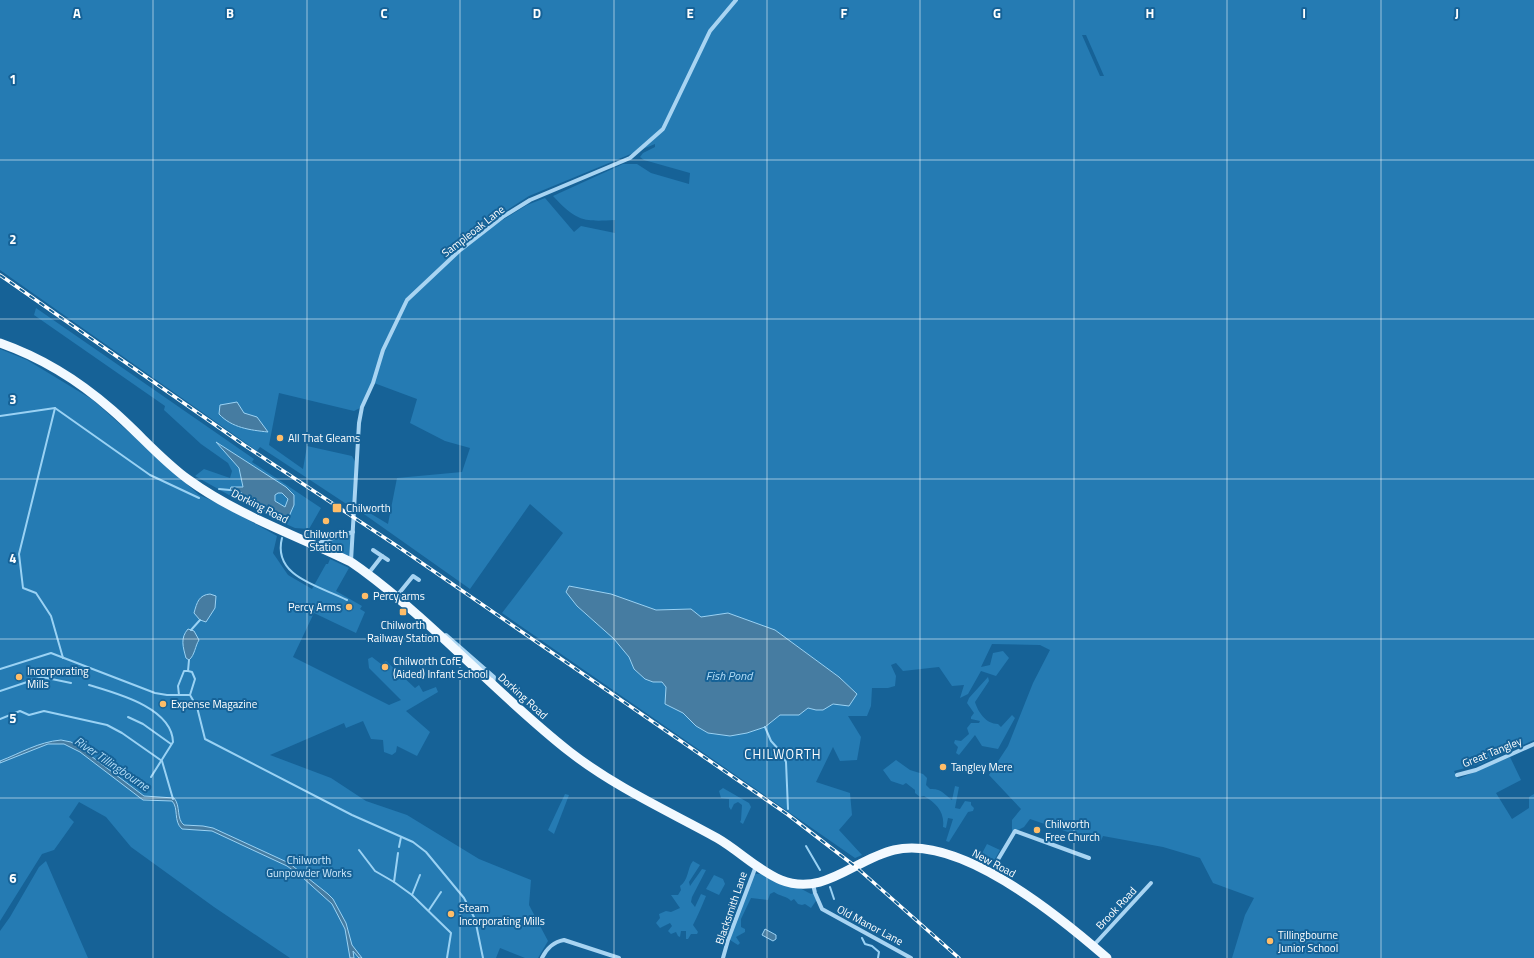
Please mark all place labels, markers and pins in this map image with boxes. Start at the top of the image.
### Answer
place label: All That Gleams [288,430,360,446]
marker: All That Gleams [275,433,285,443]
place label: Chilworth [346,500,391,516]
marker: Chilworth [331,502,343,514]
marker: Chilworth Station [321,516,331,526]
place label: Chilworth Station [304,526,348,555]
place label: Percy arms [373,588,425,604]
marker: Percy arms [360,591,370,601]
place label: Percy Arms [288,599,341,615]
marker: Percy Arms [344,602,354,612]
marker: Chilworth Railway Station [398,607,408,617]
place label: Chilworth Railway Station [367,617,439,646]
place label: Chilworth CofE (Aided) Infant School [393,653,488,682]
marker: Chilworth CofE (Aided) Infant School [380,662,390,672]
place label: Incorporating Mills [27,663,89,692]
marker: Incorporating Mills [14,672,24,682]
place label: Expense Magazine [171,696,258,712]
marker: Expense Magazine [158,699,168,709]
place label: Tangley Mere [951,759,1013,775]
marker: Tangley Mere [938,762,948,772]
place label: Chilworth Free Church [1045,816,1100,845]
marker: Chilworth Free Church [1032,825,1042,835]
place label: Steam Incorporating Mills [459,900,545,929]
marker: Steam Incorporating Mills [446,909,456,919]
place label: Tillingbourne Junior School [1278,927,1338,956]
marker: Tillingbourne Junior School [1265,936,1275,946]

